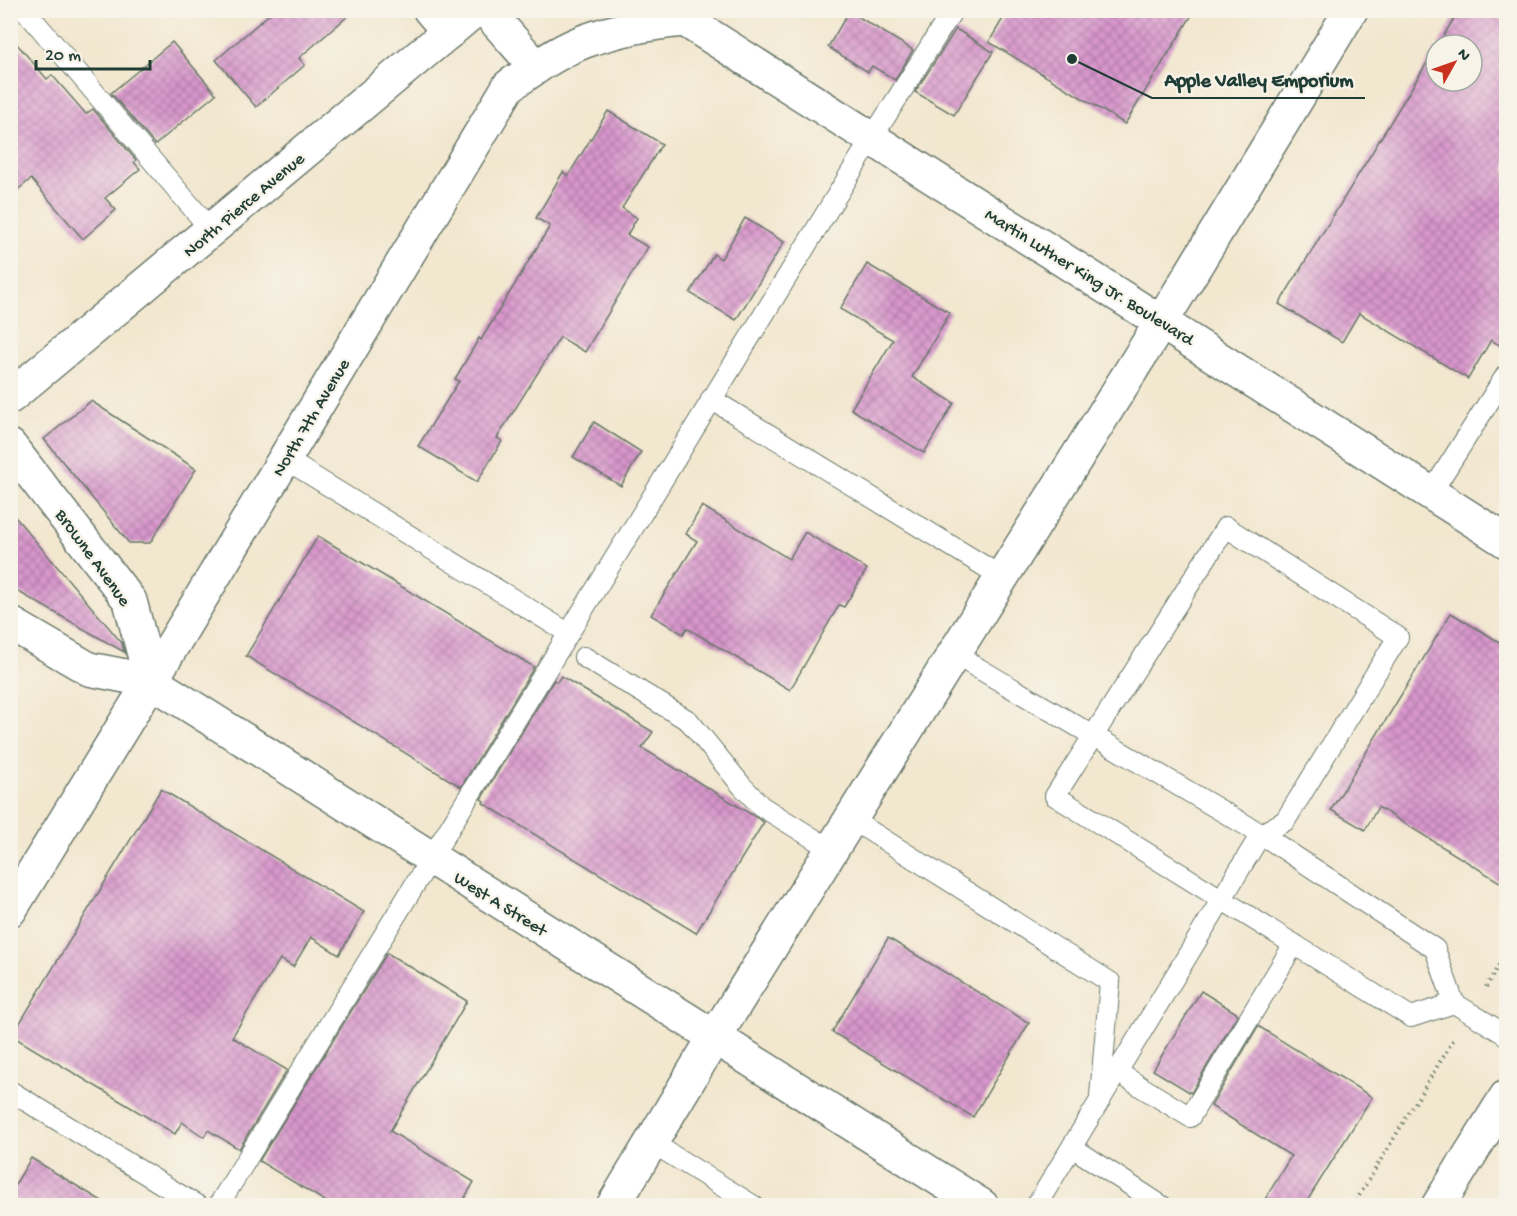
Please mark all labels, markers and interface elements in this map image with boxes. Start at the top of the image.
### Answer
scale bar [36,33,150,71]
north arrow [1424,33,1484,93]
text: N [1452,45,1474,66]
text: 20 m [45,46,81,67]
callout: Apple Valley Emporium [1152,60,1365,98]
text: Apple Valley Emporium [1164,71,1354,94]
street label: North Pierce Avenue [180,149,310,263]
street label: Martin Luther King Jr. Boulevard [980,205,1198,352]
street label: North 7th Avenue [269,355,356,481]
street label: Browne Avenue [49,505,135,612]
street label: West A Street [449,868,551,943]

